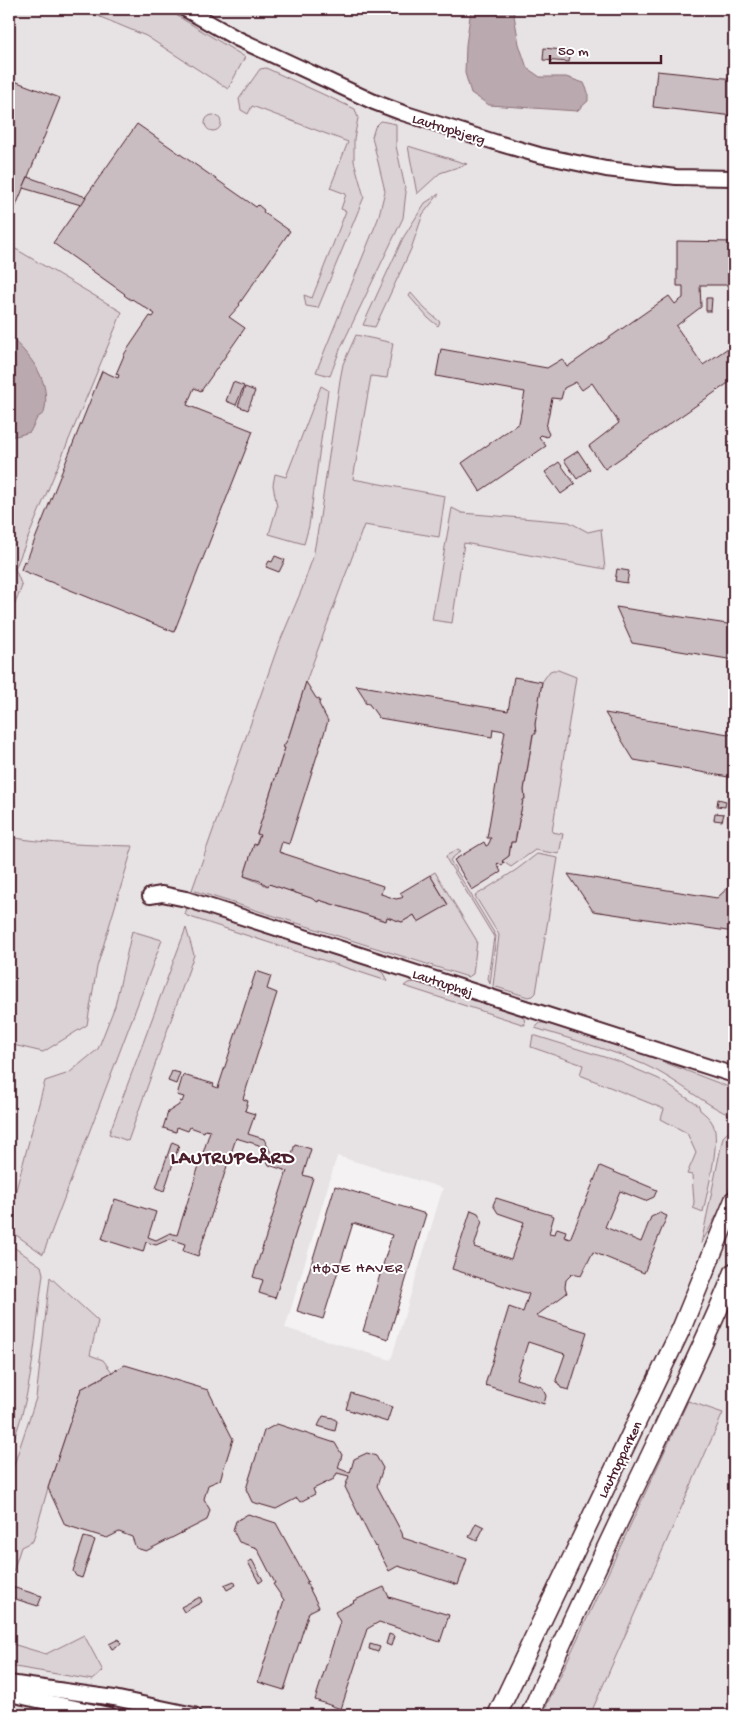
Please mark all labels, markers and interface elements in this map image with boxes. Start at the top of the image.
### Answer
scale bar [550,32,662,64]
text: 50 m [558,43,589,61]
street label: Lautrupbjerg [410,111,487,150]
street label: Lautruphøj [410,967,475,1002]
district label: LAUTRUPGÅRD [171,1147,295,1171]
district label: HØJE HAVER [312,1260,404,1278]
street label: Lautrupparken [595,1419,647,1501]

